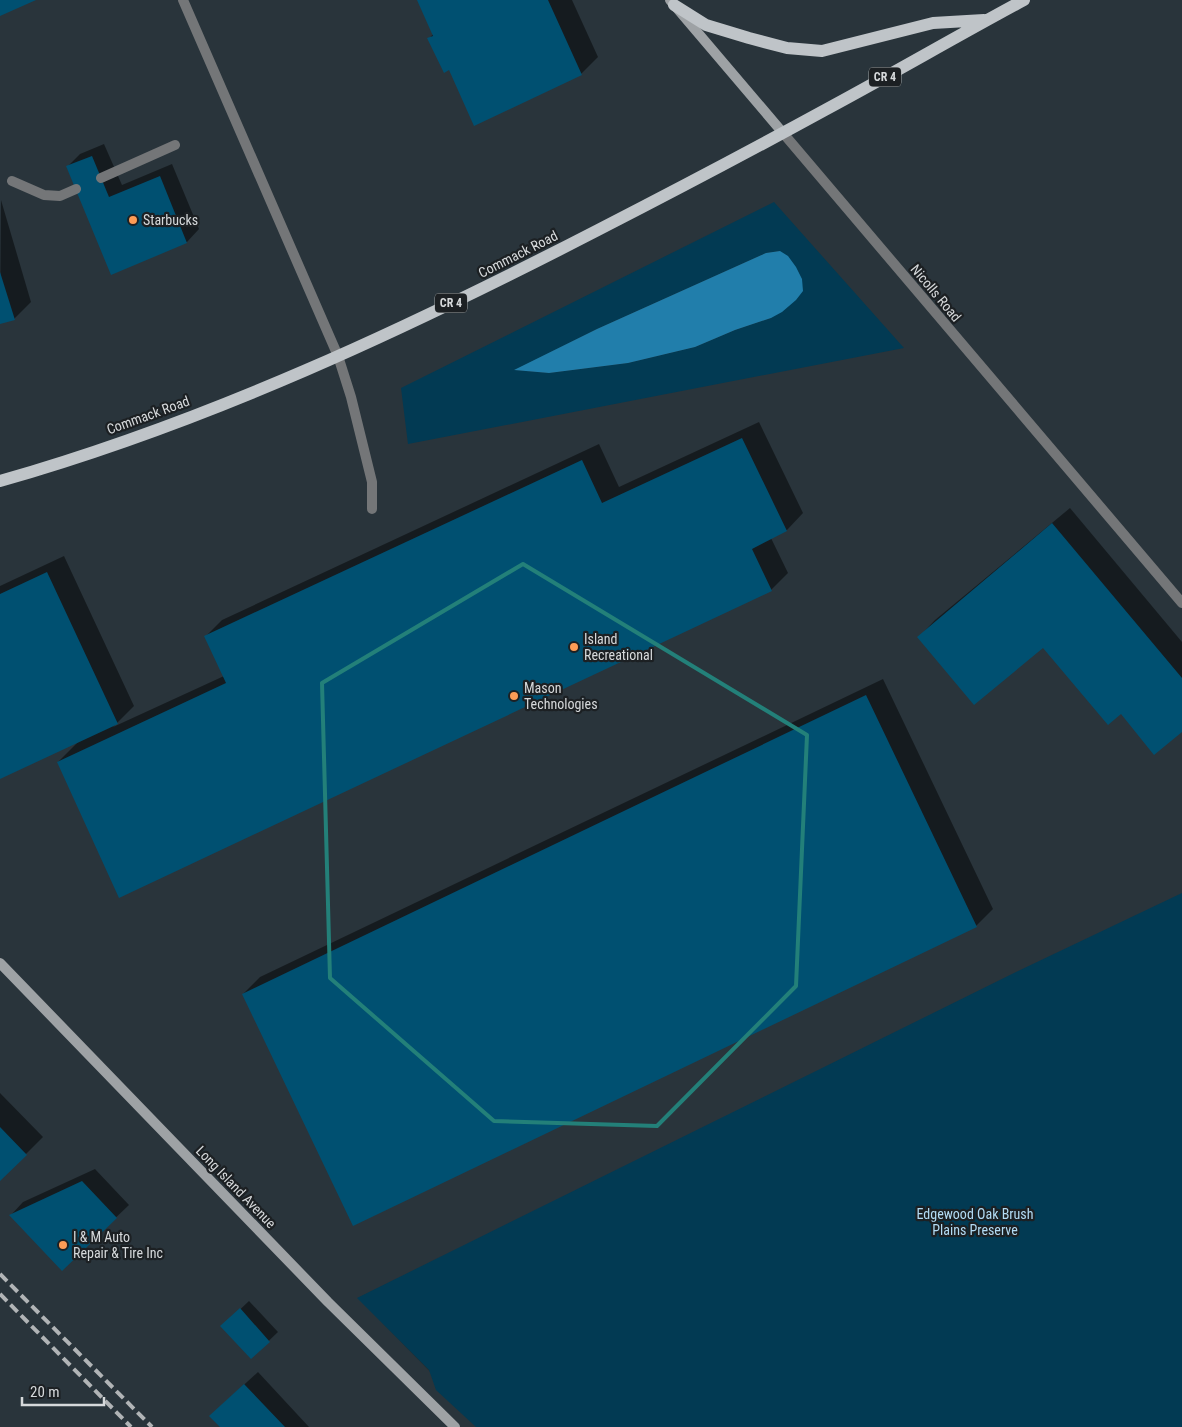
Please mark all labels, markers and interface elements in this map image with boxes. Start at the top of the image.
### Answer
road number: CR 4 [869,68,901,86]
place label: Starbucks [143,212,198,228]
marker: Starbucks [127,214,139,226]
street label: Commack Road [476,227,560,281]
street label: Nicolls Road [908,261,964,325]
road number: CR 4 [435,294,467,312]
street label: Commack Road [104,393,192,437]
place label: Island Recreational [584,631,653,663]
marker: Island Recreational [568,641,580,653]
place label: Mason Technologies [524,680,598,712]
marker: Mason Technologies [508,690,520,702]
street label: Long Island Avenue [193,1143,279,1232]
park label: Edgewood Oak Brush Plains Preserve [916,1206,1034,1238]
place label: I & M Auto Repair & Tire Inc [73,1229,163,1261]
marker: I & M Auto Repair & Tire Inc [57,1239,69,1251]
scale bar [22,1374,105,1406]
text: 20 m [30,1383,60,1401]

